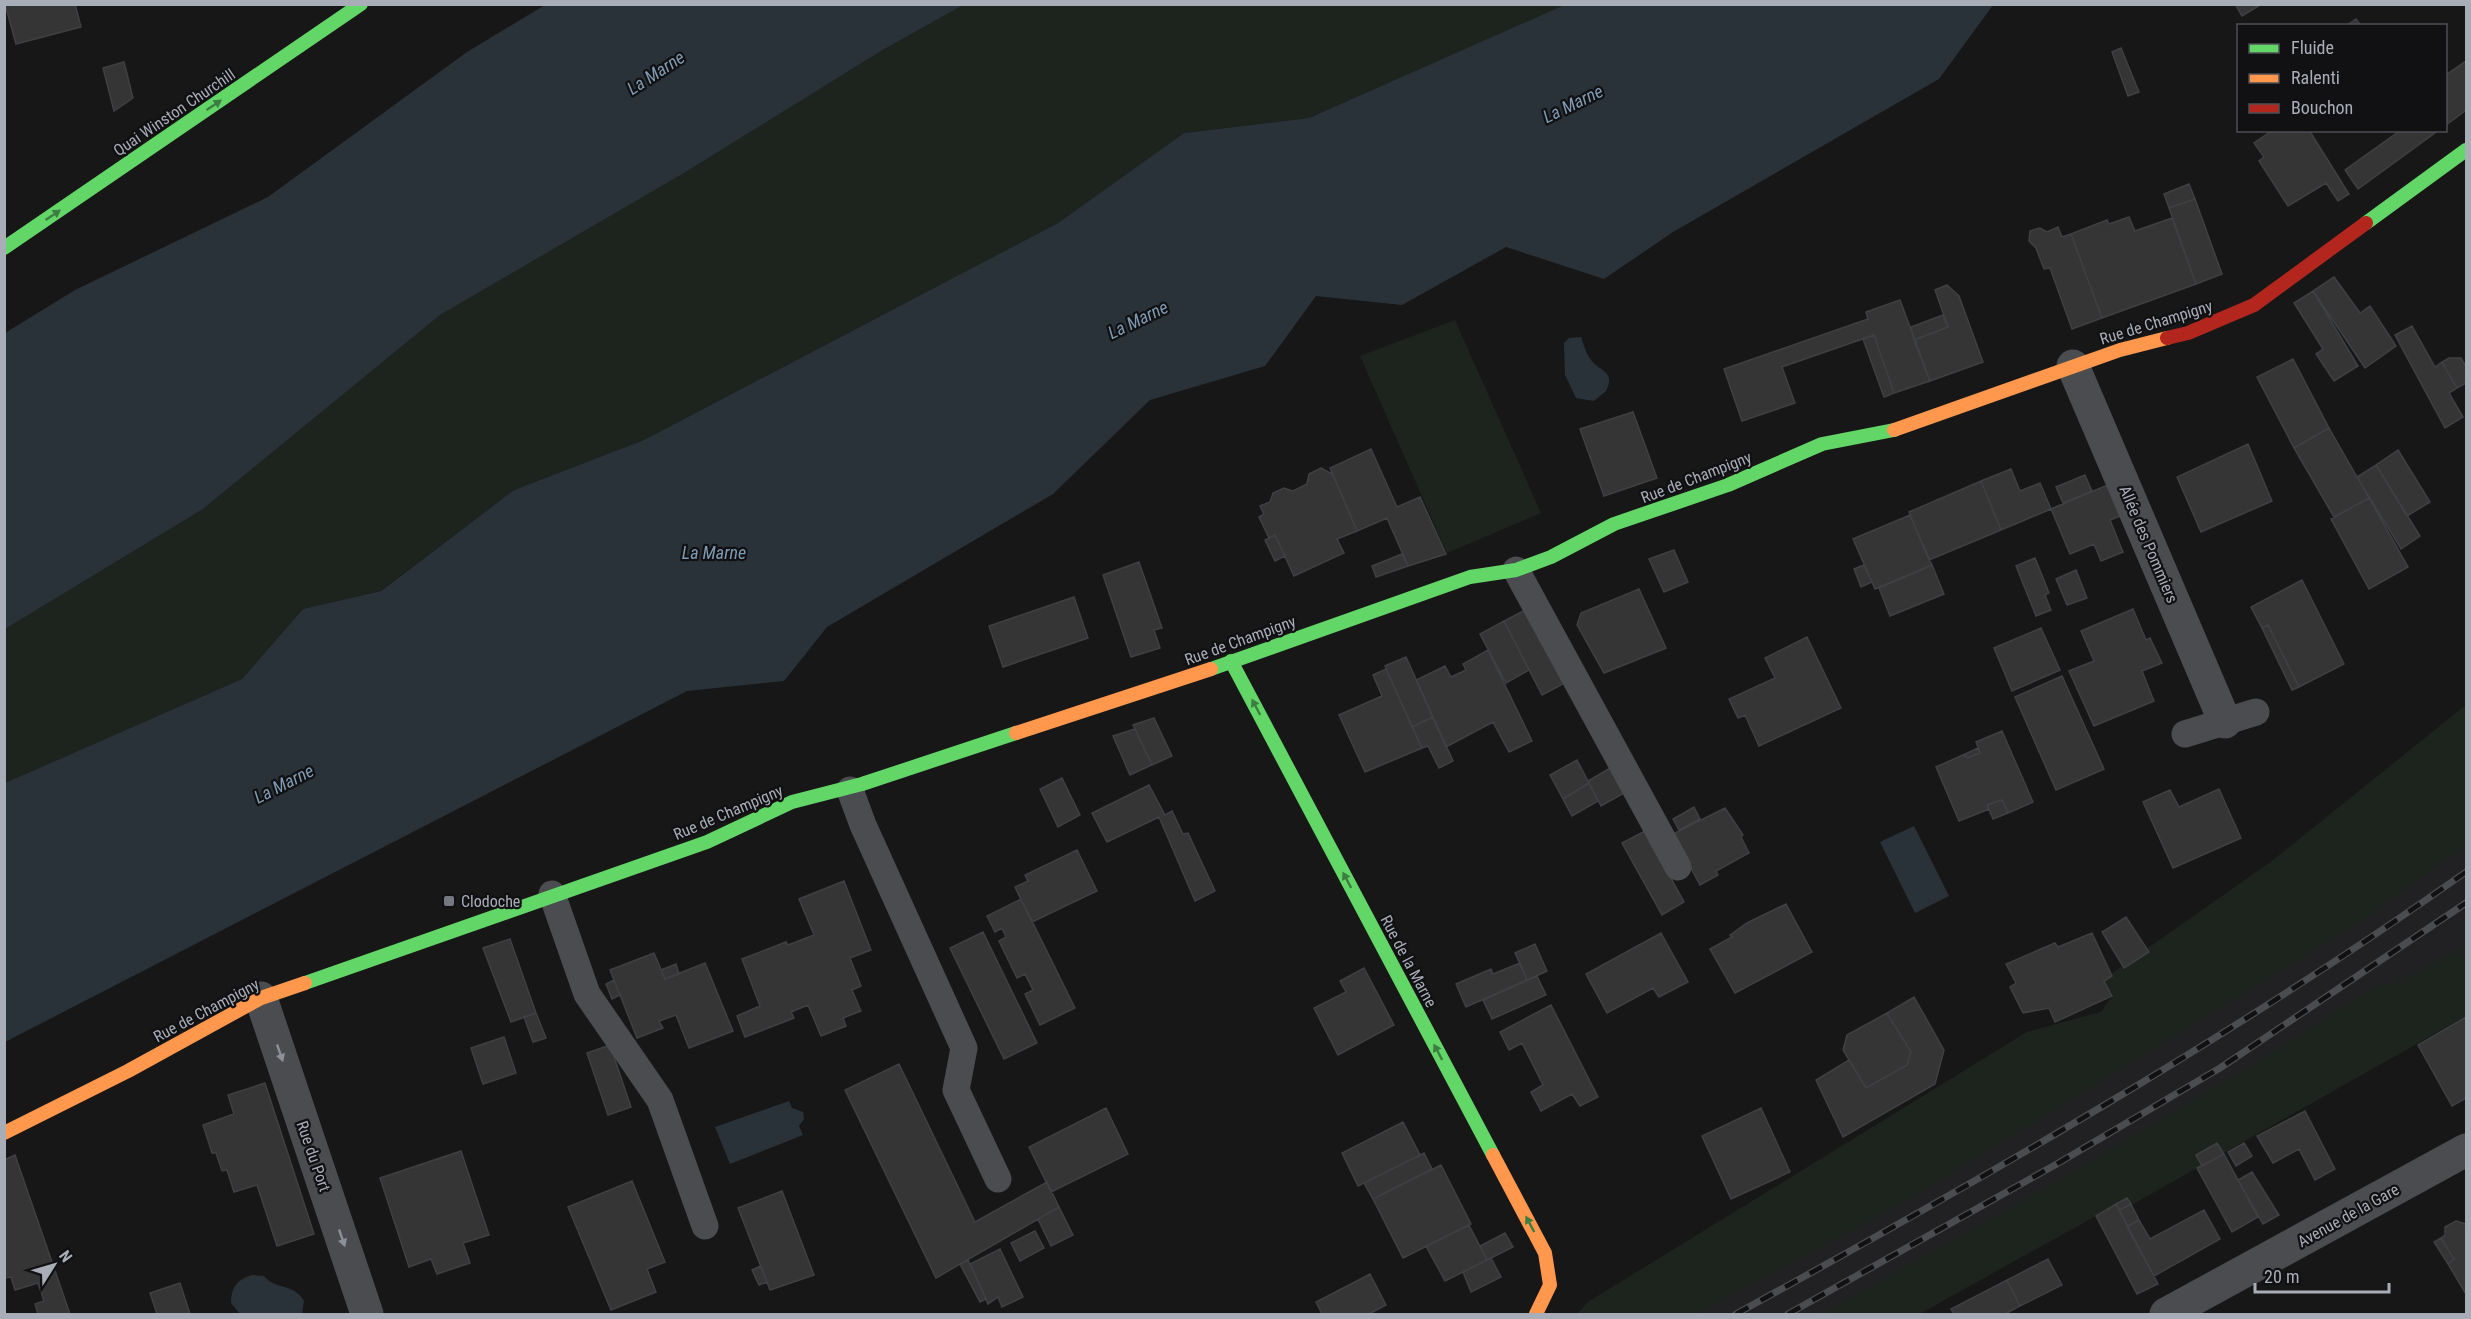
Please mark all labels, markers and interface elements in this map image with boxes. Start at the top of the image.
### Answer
legend [2237,24,2447,132]
text: Fluide [2291,37,2334,58]
water label: La Marne [623,46,688,99]
street label: Quai Winston Churchill [110,65,239,160]
text: Ralenti [2291,67,2340,88]
water label: La Marne [1539,80,1606,127]
text: Bouchon [2291,97,2353,118]
one-way arrow [206,100,222,111]
one-way arrow [45,210,61,221]
water label: La Marne [1104,296,1171,343]
street label: Rue de Champigny [2097,296,2215,349]
street label: Rue de Champigny [1638,448,1754,507]
street label: Allée des Pommiers [2115,483,2182,606]
water label: La Marne [682,542,746,563]
street label: Rue de Champigny [1182,611,1299,669]
one-way arrow [1251,699,1261,716]
water label: La Marne [250,760,317,808]
street label: Rue de Champigny [671,781,786,844]
one-way arrow [1342,871,1352,888]
place label: Clodoche [461,892,520,911]
marker: Clodoche [442,894,456,908]
street label: Rue de la Marne [1376,912,1441,1010]
street label: Rue de Champigny [150,974,263,1046]
one-way arrow [1433,1043,1443,1060]
one-way arrow [275,1044,285,1062]
street label: Rue du Port [293,1118,335,1194]
street label: Avenue de la Gare [2294,1180,2402,1251]
one-way arrow [1525,1215,1535,1232]
one-way arrow [337,1229,347,1247]
north arrow [24,1235,84,1295]
text: N [55,1247,76,1266]
scale bar [2255,1256,2388,1294]
text: 20 m [2264,1266,2299,1287]

